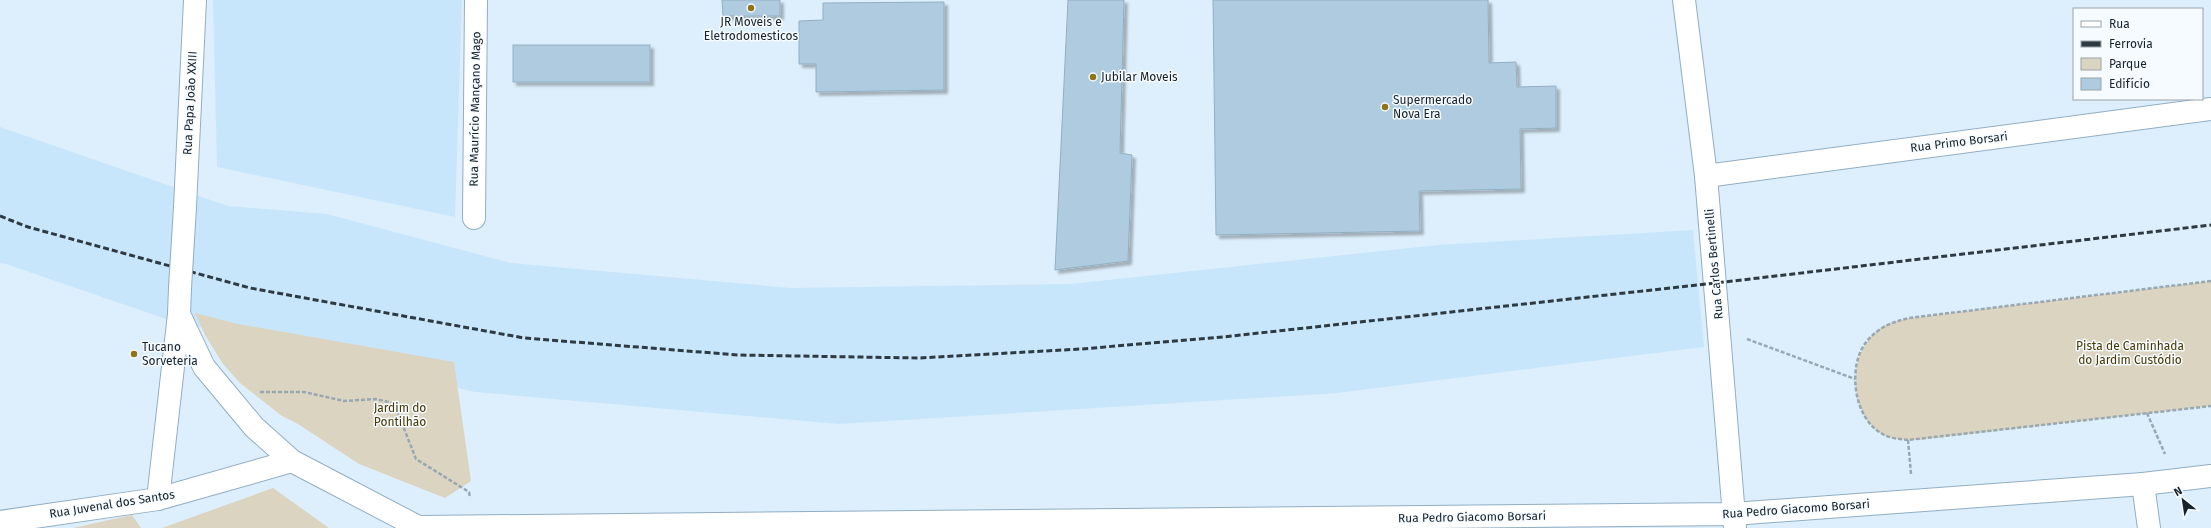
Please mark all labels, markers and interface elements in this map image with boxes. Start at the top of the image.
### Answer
marker: JR Moveis e Eletrodomesticos [746,3,756,13]
legend [2073,8,2203,100]
place label: JR Moveis e Eletrodomesticos [704,15,799,43]
text: Rua [2109,17,2130,31]
street label: Rua Maurício Mançano Mago [467,31,483,187]
text: Ferrovia [2109,37,2153,51]
street label: Rua Papa João XXIII [180,51,200,155]
text: Parque [2109,57,2147,71]
place label: Jubilar Moveis [1101,70,1178,84]
marker: Jubilar Moveis [1088,72,1098,82]
text: Edifício [2109,77,2150,91]
place label: Supermercado Nova Era [1393,93,1472,121]
marker: Supermercado Nova Era [1380,102,1390,112]
street label: Rua Primo Borsari [1910,129,2008,155]
street label: Rua Carlos Bertinelli [1702,208,1726,320]
park label: Pista de Caminhada do Jardim Custódio [2076,339,2184,367]
place label: Tucano Sorveteria [142,340,198,368]
marker: Tucano Sorveteria [129,349,139,359]
park label: Jardim do Pontilhão [374,401,426,429]
north arrow [2163,480,2203,520]
text: N [2172,484,2185,499]
street label: Rua Juvenal dos Santos [48,487,176,521]
street label: Rua Pedro Giacomo Borsari [1722,497,1870,521]
street label: Rua Pedro Giacomo Borsari [1398,509,1546,525]

